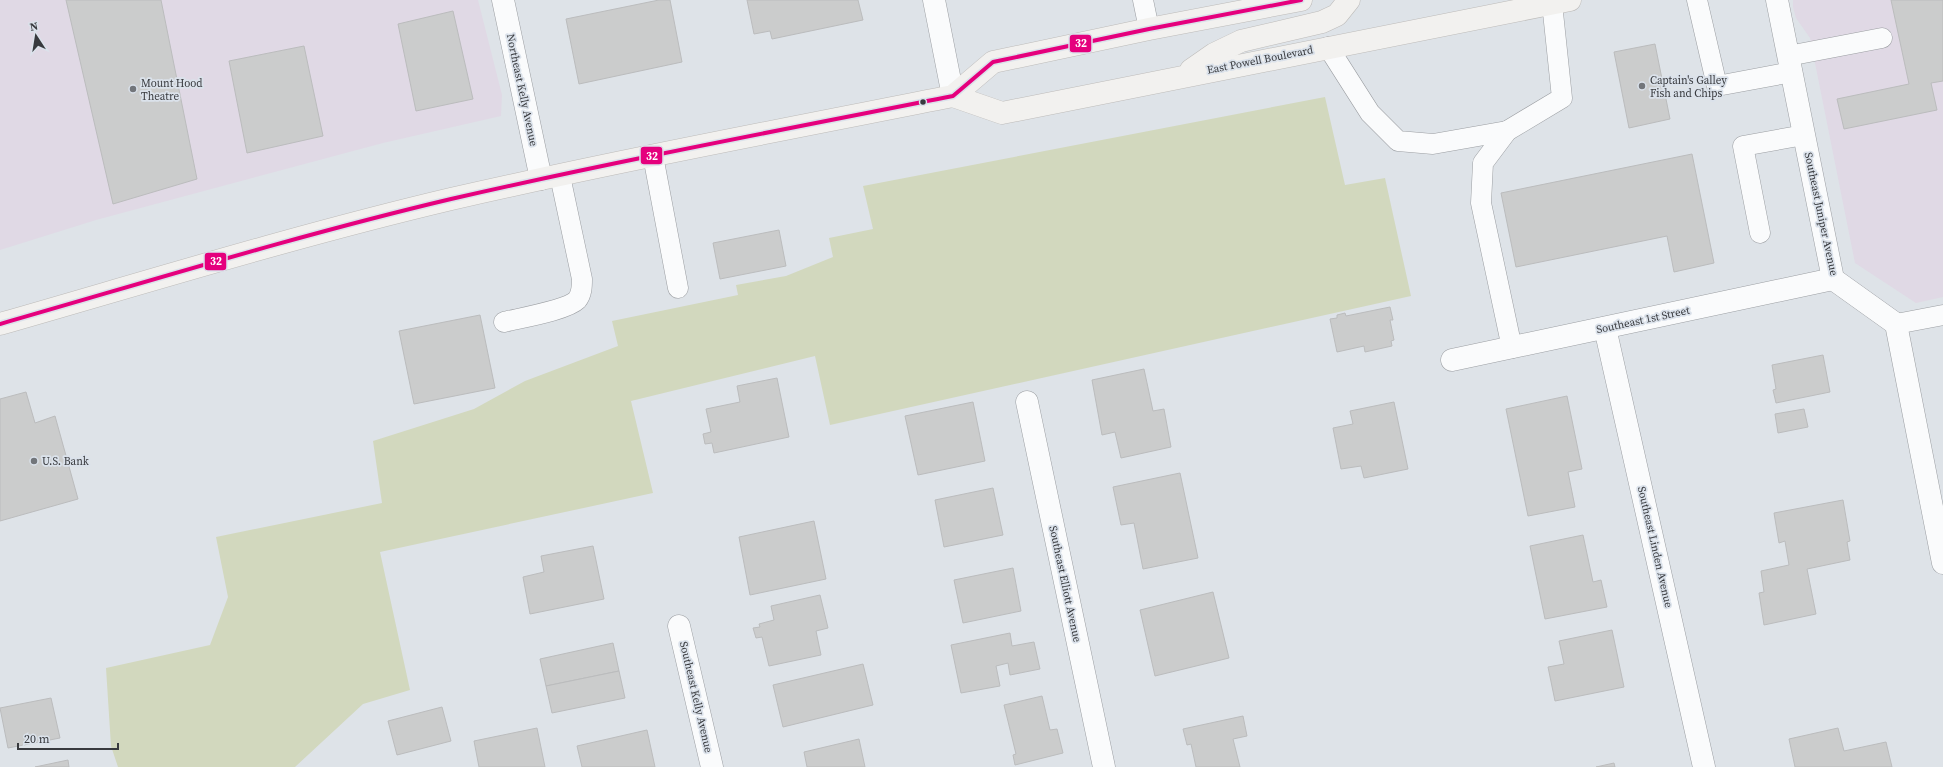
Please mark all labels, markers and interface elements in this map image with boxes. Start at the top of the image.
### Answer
north arrow [16,16,56,56]
text: N [29,19,40,35]
street label: Northeast Kelly Avenue [503,32,541,148]
line badge: 32 [1069,34,1092,53]
text: 32 [1075,36,1087,51]
street label: East Powell Boulevard [1206,42,1315,78]
place label: Captain's Galley Fish and Chips [1650,73,1727,101]
place label: Mount Hood Theatre [141,76,203,104]
marker: Captain's Galley Fish and Chips [1637,81,1647,91]
marker: Mount Hood Theatre [128,84,138,94]
unlabelled marker [918,97,928,107]
line badge: 32 [640,146,663,165]
text: 32 [646,149,658,164]
street label: Southeast Juniper Avenue [1801,151,1841,277]
line badge: 32 [204,252,227,271]
text: 32 [210,254,222,269]
street label: Southeast 1st Street [1595,303,1691,337]
place label: U.S. Bank [42,454,90,469]
marker: U.S. Bank [29,456,39,466]
street label: Southeast Linden Avenue [1634,485,1676,609]
street label: Southeast Elliott Avenue [1045,524,1085,644]
street label: Southeast Kelly Avenue [676,640,716,754]
scale bar [18,725,118,751]
text: 20 m [24,731,50,747]

